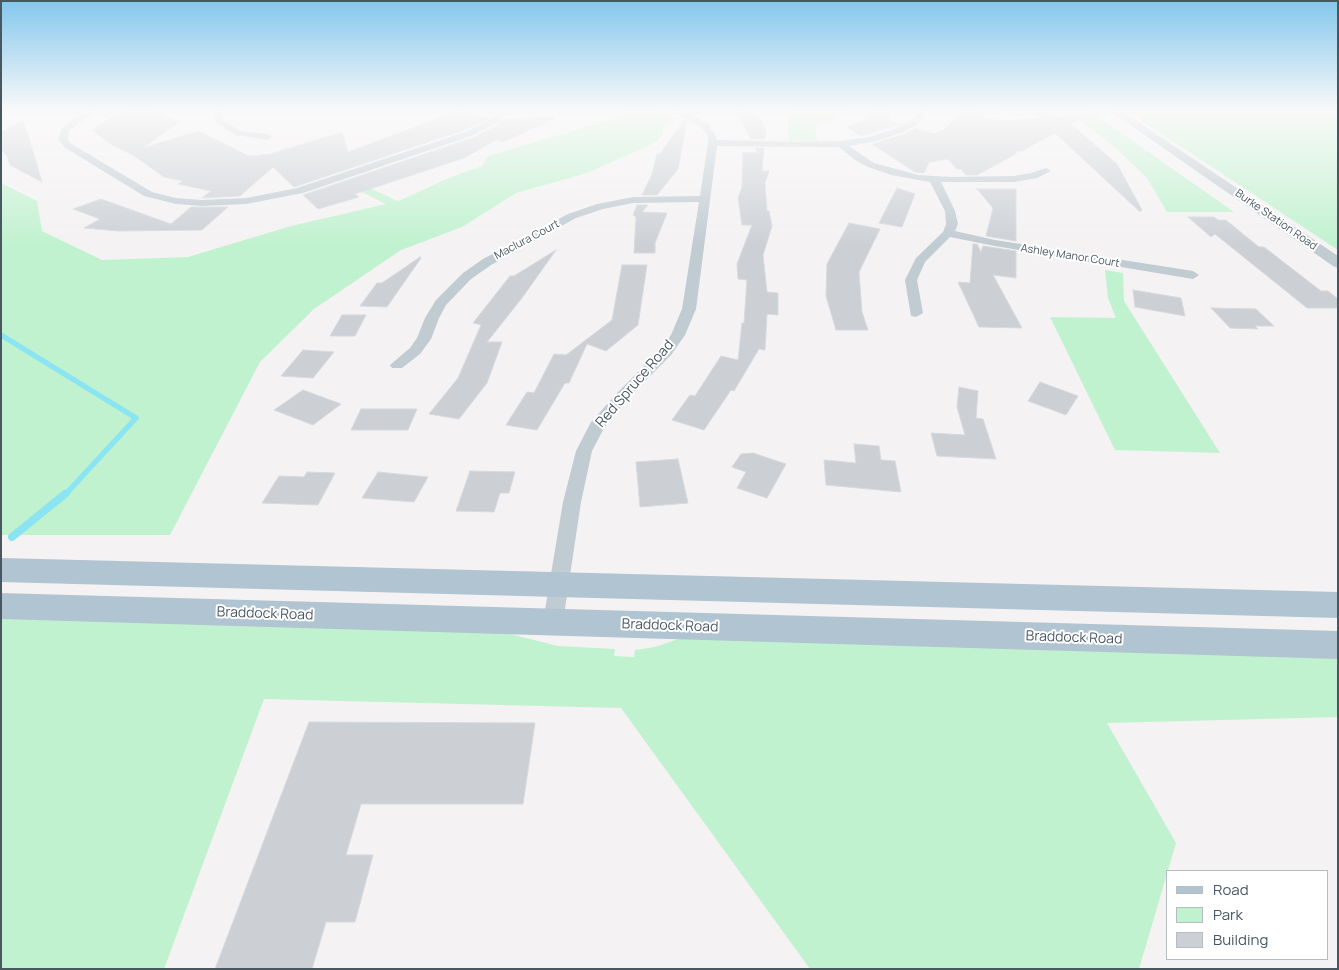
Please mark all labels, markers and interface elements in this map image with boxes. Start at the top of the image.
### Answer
street label: Burke Station Road [1233,187,1319,253]
street label: Maclura Court [492,217,562,263]
street label: Ashley Manor Court [1020,242,1120,270]
street label: Red Spruce Road [593,337,677,431]
street label: Braddock Road [216,604,314,624]
street label: Braddock Road [621,616,719,636]
street label: Braddock Road [1025,628,1123,648]
legend [1166,870,1329,960]
text: Road [1213,879,1249,900]
text: Park [1213,904,1243,925]
text: Building [1213,929,1268,950]

